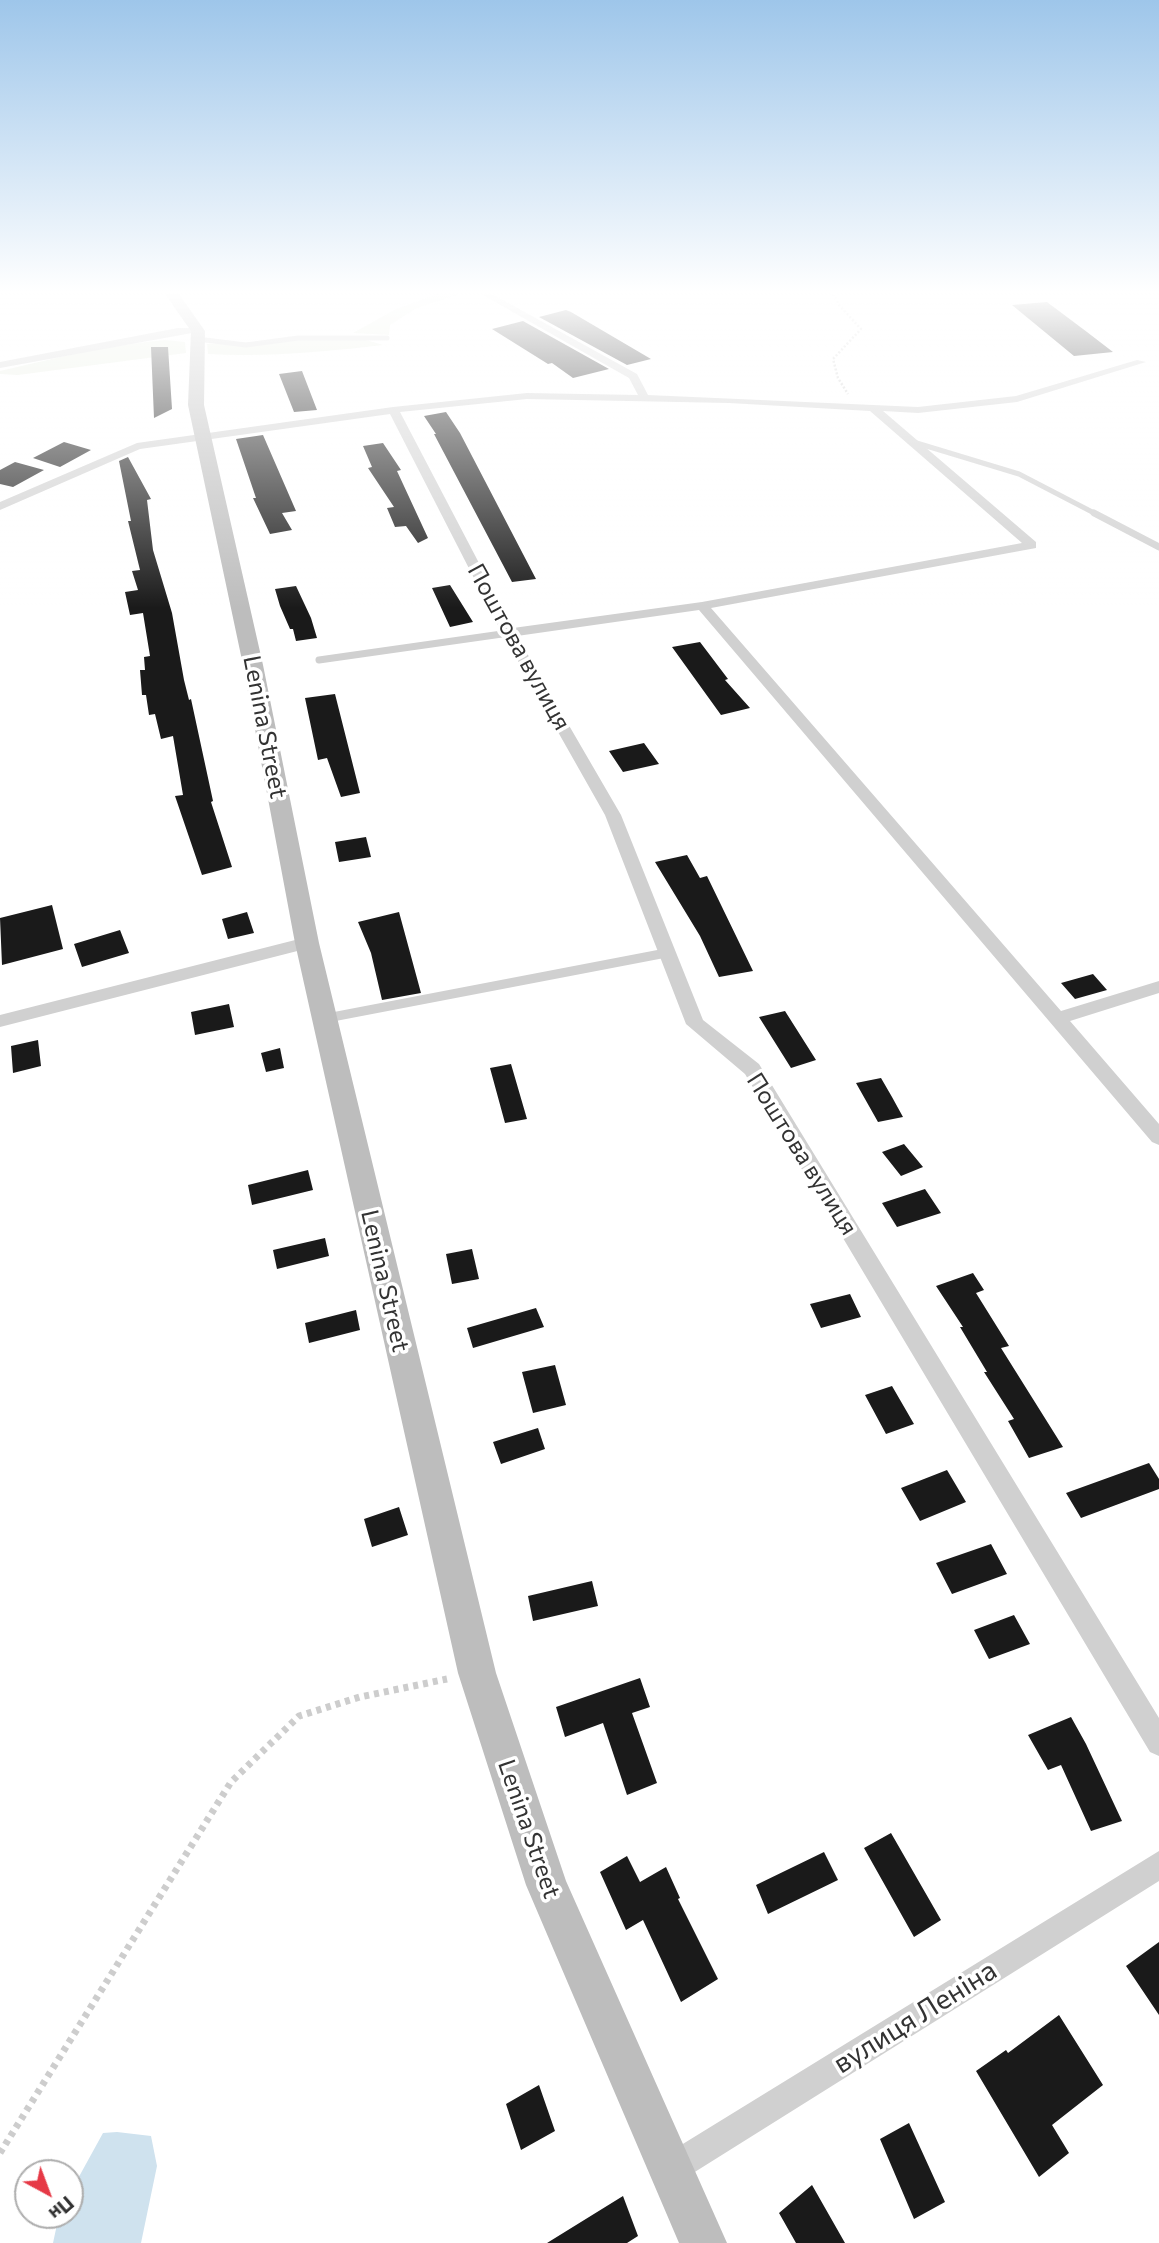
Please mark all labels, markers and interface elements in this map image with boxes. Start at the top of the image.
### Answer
street label: Поштова вулиця [461,559,577,735]
street label: Lenina Street [237,653,293,801]
street label: Поштова вулиця [741,1068,863,1240]
street label: Lenina Street [355,1207,415,1355]
street label: Lenina Street [492,1756,566,1902]
street label: вулиця Леніна [827,1953,1003,2081]
north arrow [14,2159,84,2229]
text: Пн [45,2192,79,2226]

